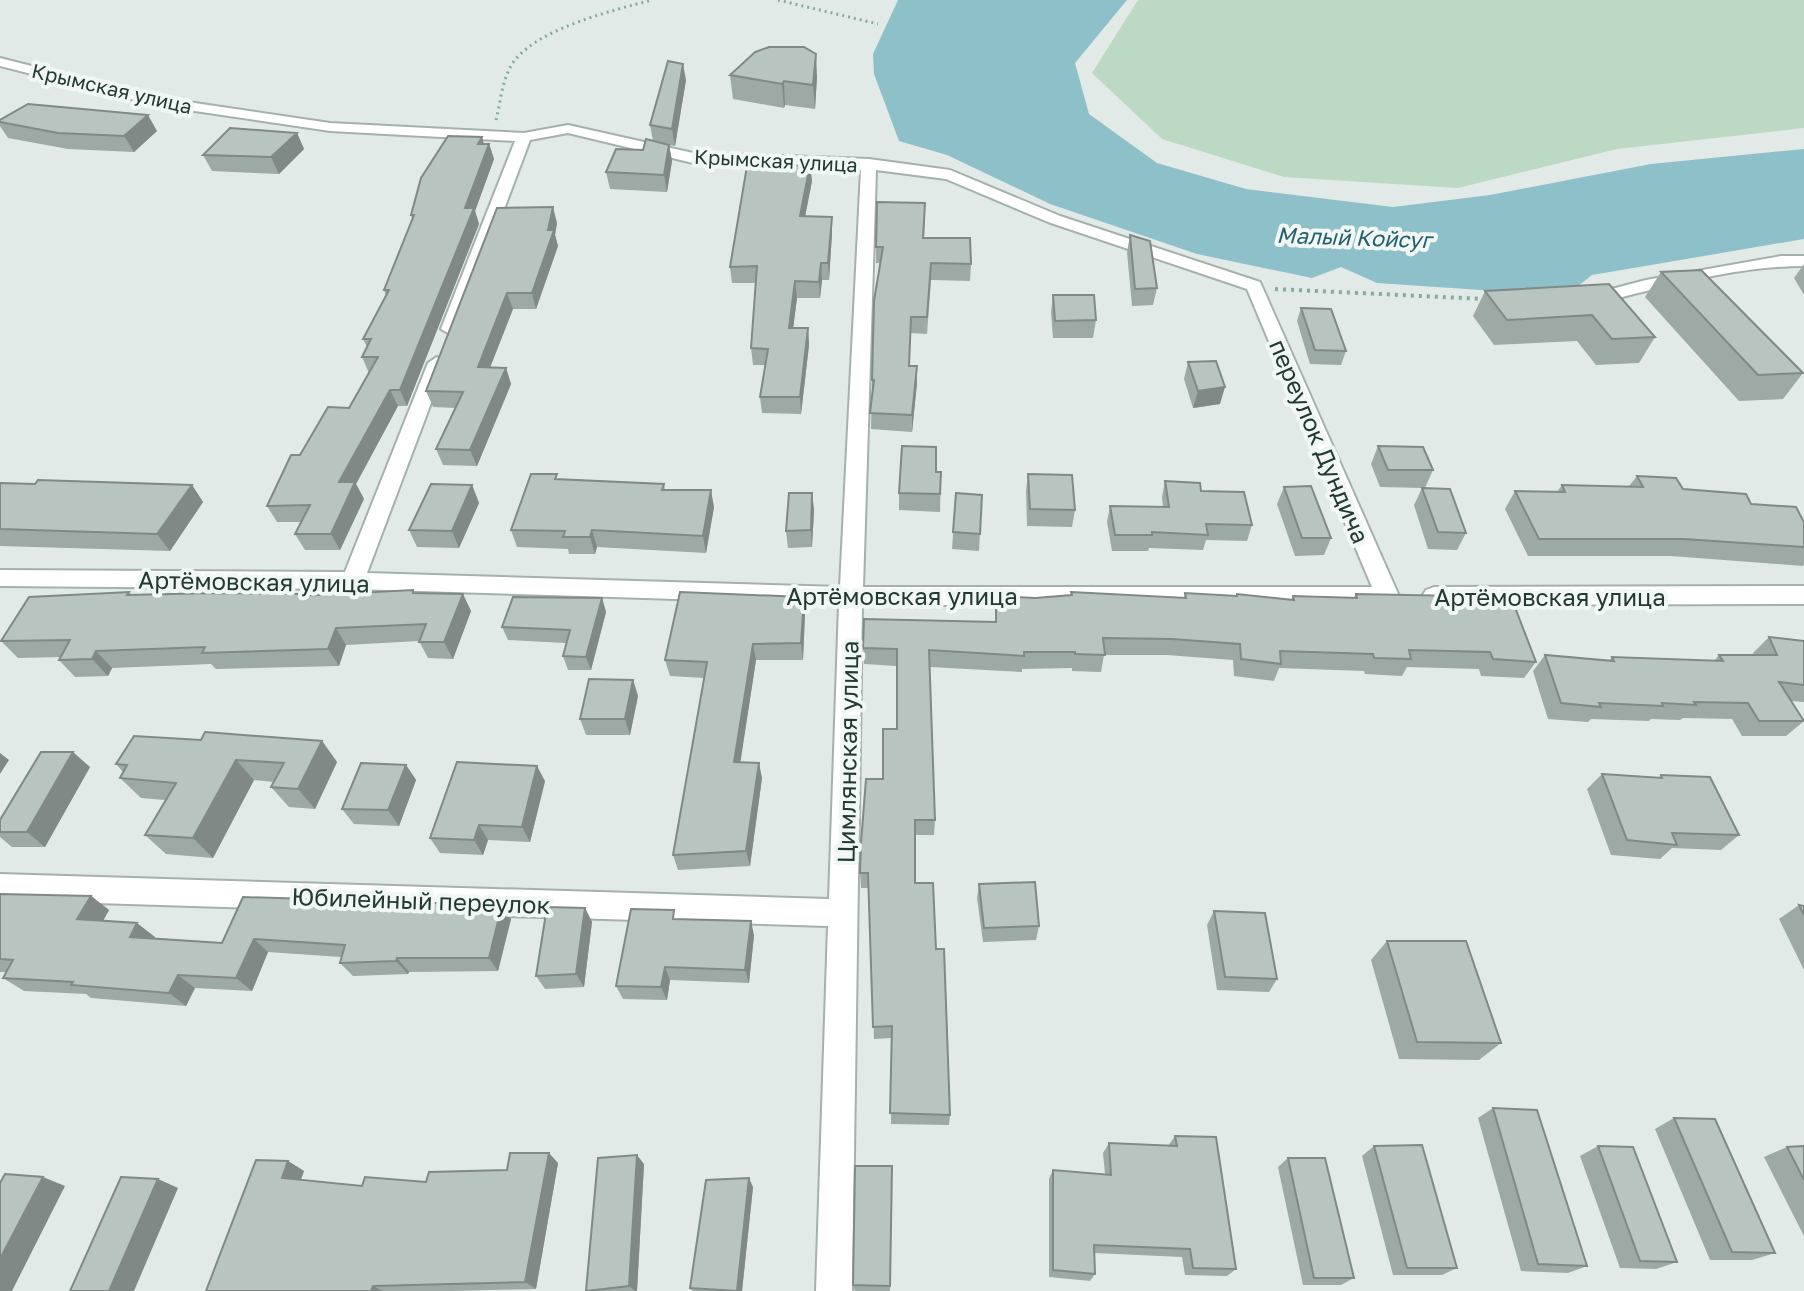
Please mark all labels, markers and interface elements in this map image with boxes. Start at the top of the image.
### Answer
street label: Крымская улица [29,58,195,118]
street label: Крымская улица [694,144,858,176]
water label: Малый Койсуг [1276,221,1435,253]
street label: переулок Дундича [1264,335,1376,547]
street label: Артёмовская улица [138,564,370,598]
street label: Артёмовская улица [786,581,1018,610]
street label: Артёмовская улица [1434,582,1666,611]
street label: Цимлянская улица [831,640,863,864]
street label: Юбилейный переулок [291,881,551,919]

